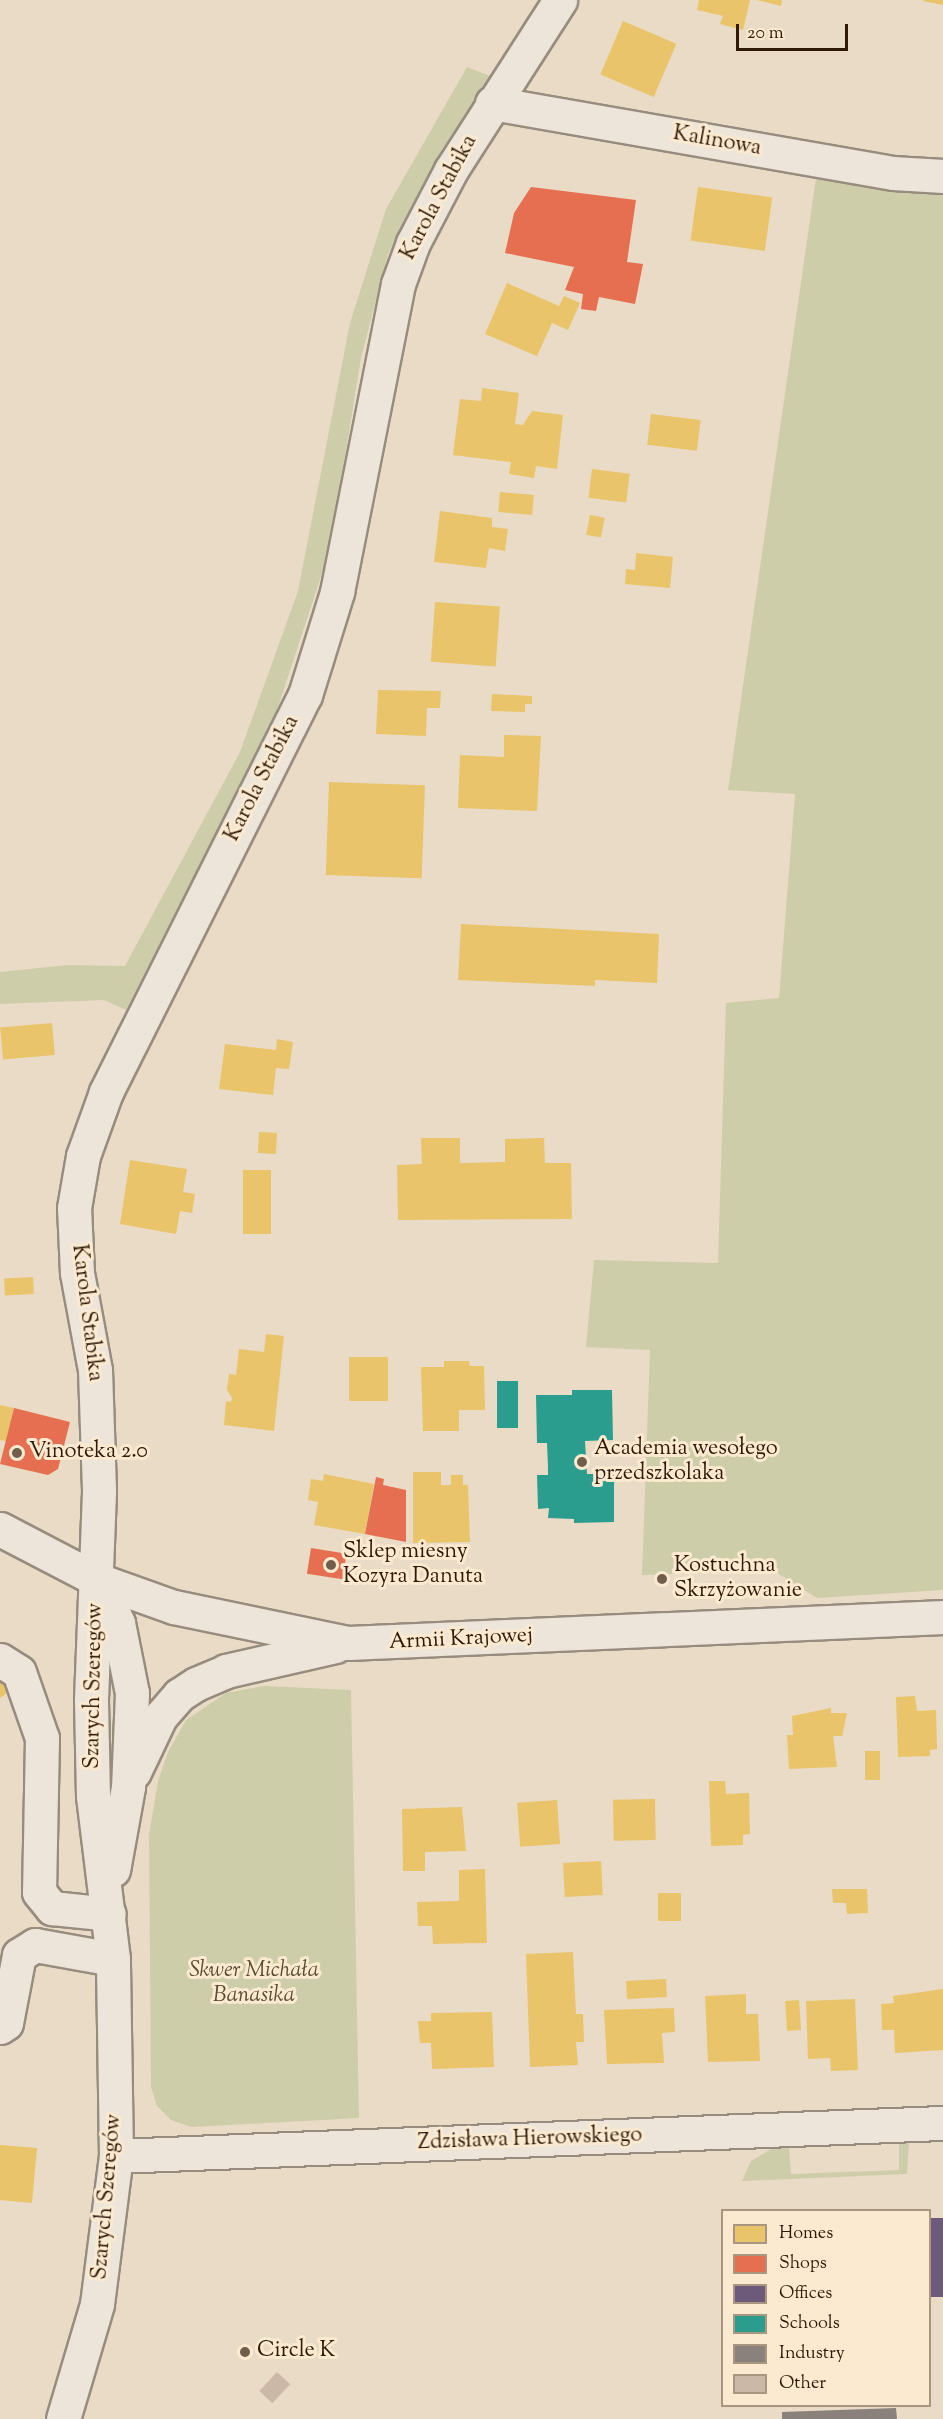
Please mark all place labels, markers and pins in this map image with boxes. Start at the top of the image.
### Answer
place label: Academia wesołego przedszkolaka [594,1436,778,1488]
place label: Vinoteka 2.0 [29,1440,148,1466]
marker: Vinoteka 2.0 [10,1446,24,1460]
marker: Academia wesołego przedszkolaka [575,1455,589,1469]
place label: Sklep miesny Kozyra Danuta [343,1539,483,1591]
place label: Kostuchna Skrzyżowanie [674,1553,802,1604]
marker: Sklep miesny Kozyra Danuta [324,1558,338,1572]
marker: Kostuchna Skrzyżowanie [655,1572,669,1586]
place label: Circle K [257,2339,335,2365]
marker: Circle K [238,2345,252,2359]

